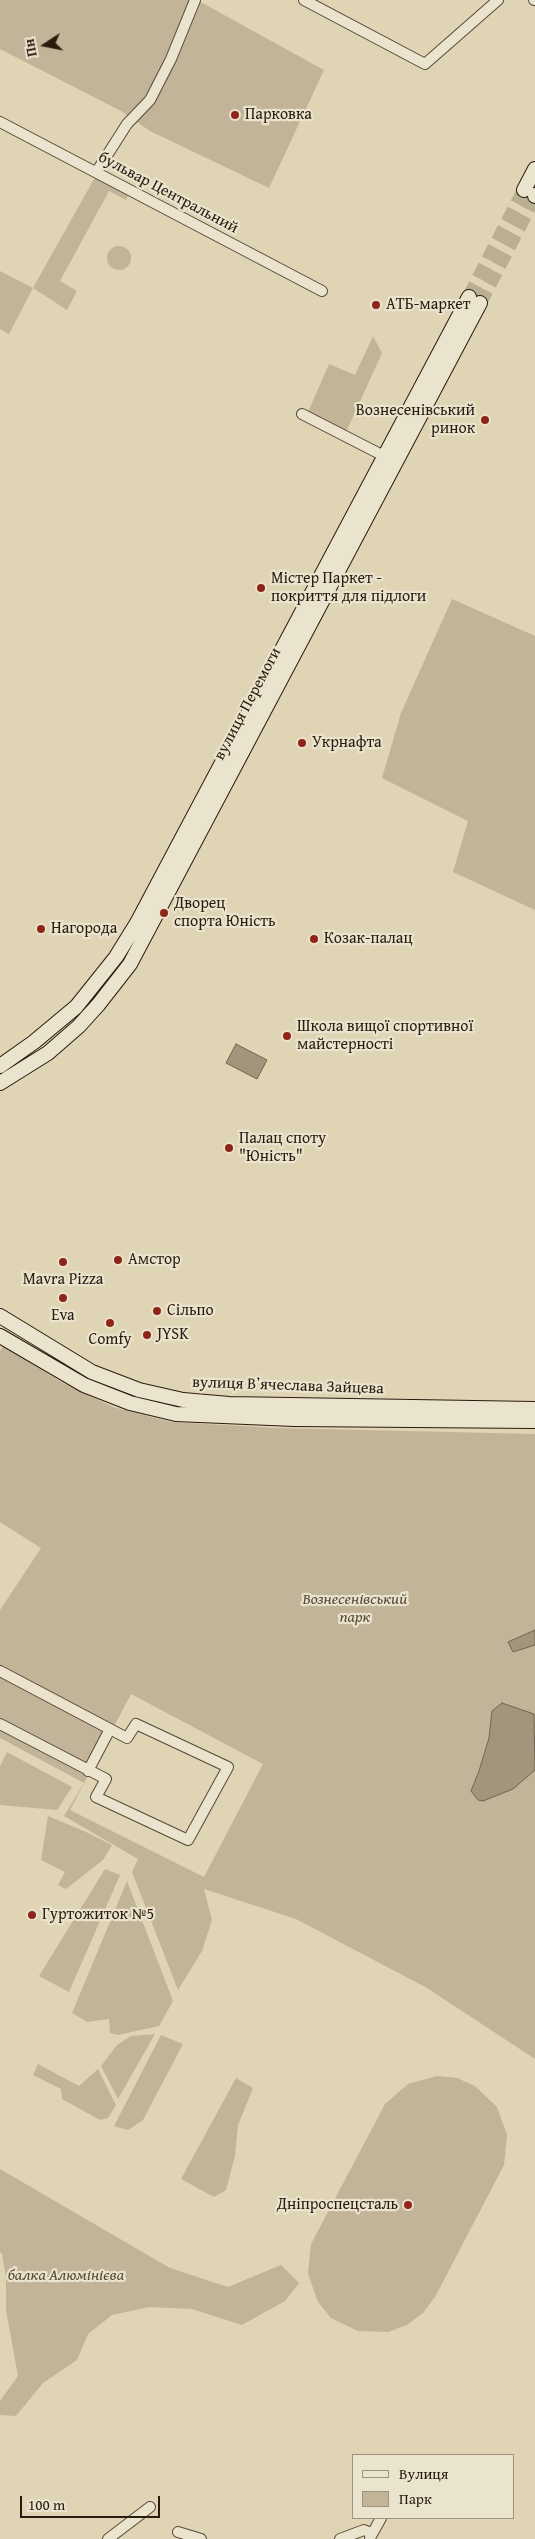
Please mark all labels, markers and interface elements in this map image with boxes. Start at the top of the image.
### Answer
north arrow [20,20,70,70]
text: Пн [19,37,42,59]
place label: Парковка [245,105,312,125]
marker: Парковка [229,109,241,121]
street label: бульвар Центральний [95,148,241,238]
place label: АТБ-маркет [386,295,471,315]
marker: АТБ-маркет [370,299,382,311]
place label: Вознесенівський ринок [356,401,475,439]
marker: Вознесенівський ринок [479,414,491,426]
place label: Містер Паркет - покриття для підлоги [271,569,426,607]
marker: Містер Паркет - покриття для підлоги [255,582,267,594]
street label: вулиця Перемоги [210,644,286,764]
place label: Укрнафта [312,733,382,753]
marker: Укрнафта [296,737,308,749]
place label: Дворец спорта Юність [174,894,276,932]
marker: Дворец спорта Юність [158,907,170,919]
place label: Нагорода [51,919,117,939]
marker: Нагорода [35,923,47,935]
place label: Козак-палац [324,929,413,949]
marker: Козак-палац [308,933,320,945]
place label: Школа вищої спортивної майстерності [297,1017,473,1055]
marker: Школа вищої спортивної майстерності [281,1030,293,1042]
place label: Палац споту "Юність" [239,1129,326,1167]
marker: Палац споту "Юність" [223,1142,235,1154]
place label: Амстор [128,1250,181,1270]
marker: Амстор [112,1254,124,1266]
marker: Mavra Pizza [57,1256,69,1268]
place label: Mavra Pizza [23,1270,103,1290]
marker: Eva [57,1292,69,1304]
place label: Сільпо [167,1301,214,1321]
marker: Сільпо [151,1305,163,1317]
place label: Eva [51,1306,75,1326]
marker: Comfy [104,1317,116,1329]
place label: JYSK [157,1325,189,1345]
marker: JYSK [141,1329,153,1341]
place label: Comfy [88,1330,132,1350]
street label: вулиця Вʼячеслава Зайцева [192,1373,384,1399]
park label: Вознесенівський парк [303,1590,407,1628]
place label: Гуртожиток №5 [42,1905,154,1925]
marker: Гуртожиток №5 [26,1909,38,1921]
place label: Дніпроспецсталь [277,2195,398,2215]
marker: Дніпроспецсталь [402,2199,414,2211]
park label: балка Алюмінієва [8,2266,124,2286]
legend [352,2454,515,2519]
text: Вулиця [399,2463,448,2484]
scale bar [22,2486,162,2518]
text: Парк [399,2488,432,2509]
text: 100 m [28,2494,65,2515]

